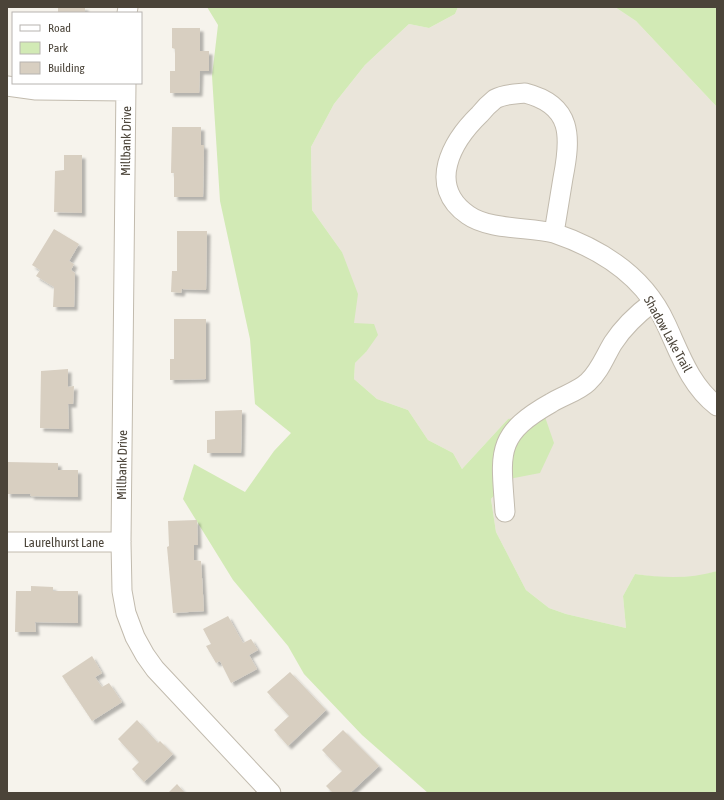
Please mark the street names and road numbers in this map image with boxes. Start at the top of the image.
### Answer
street label: Millbank Drive [118,106,134,176]
street label: Shadow Lake Trail [641,293,695,375]
street label: Millbank Drive [114,430,130,500]
street label: Laurelhurst Lane [24,535,104,550]

